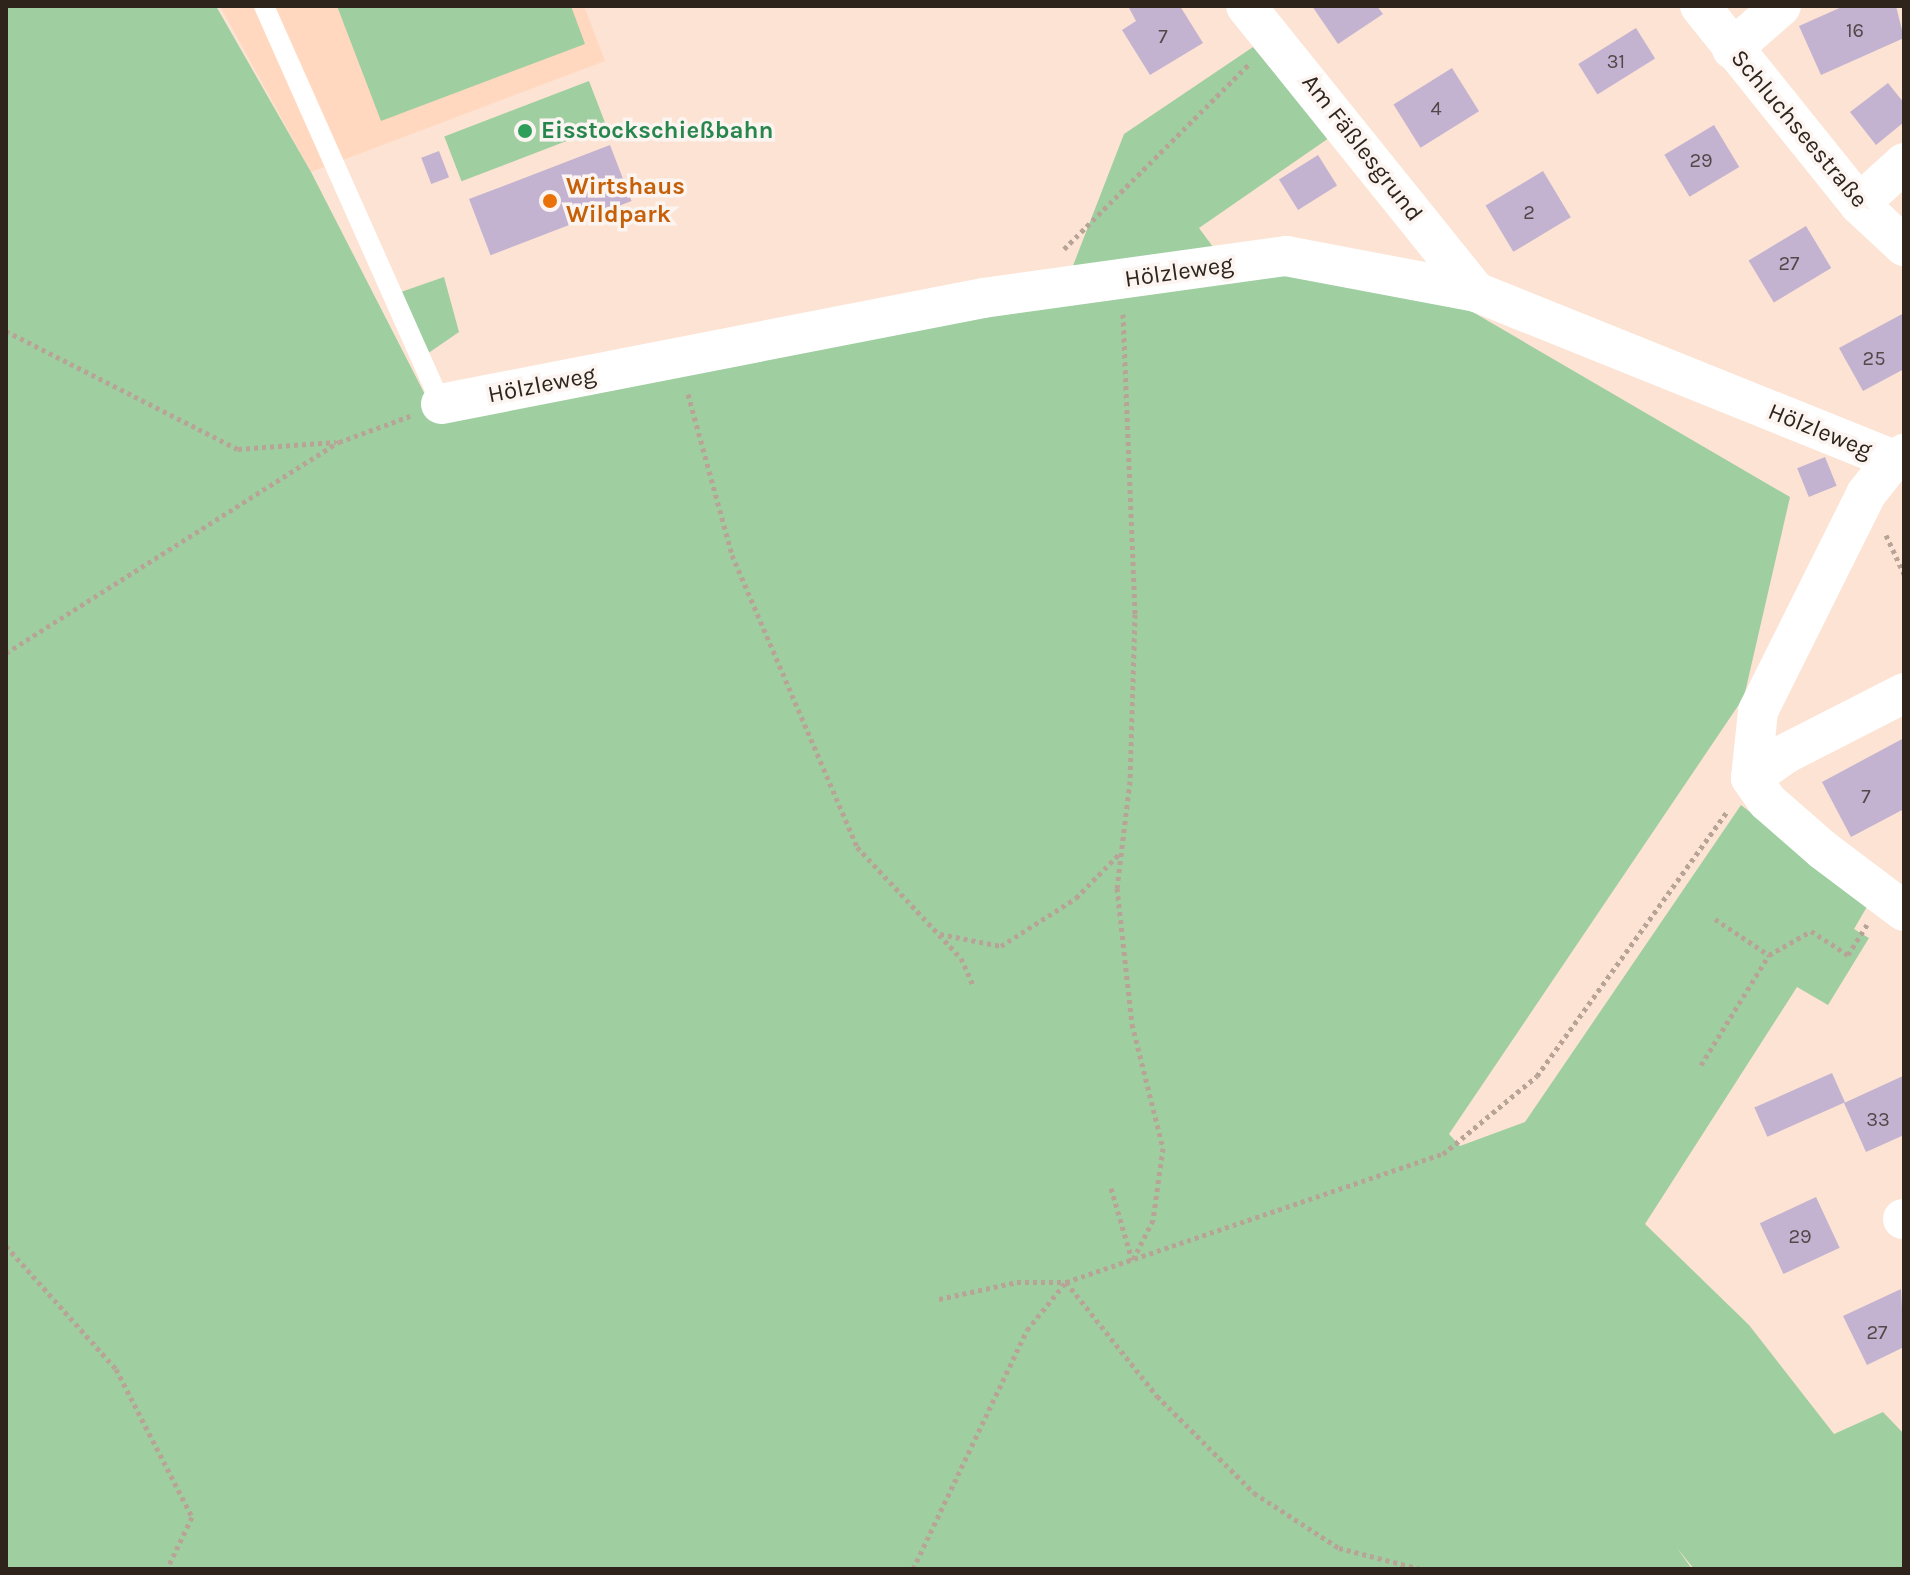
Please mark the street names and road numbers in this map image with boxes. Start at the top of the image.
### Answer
street label: Schluchseestraße [1725,44,1873,214]
street label: Am Fäßlesgrund [1296,69,1428,227]
street label: Hölzleweg [1123,250,1235,294]
street label: Hölzleweg [485,360,599,410]
street label: Hölzleweg [1764,397,1876,465]

